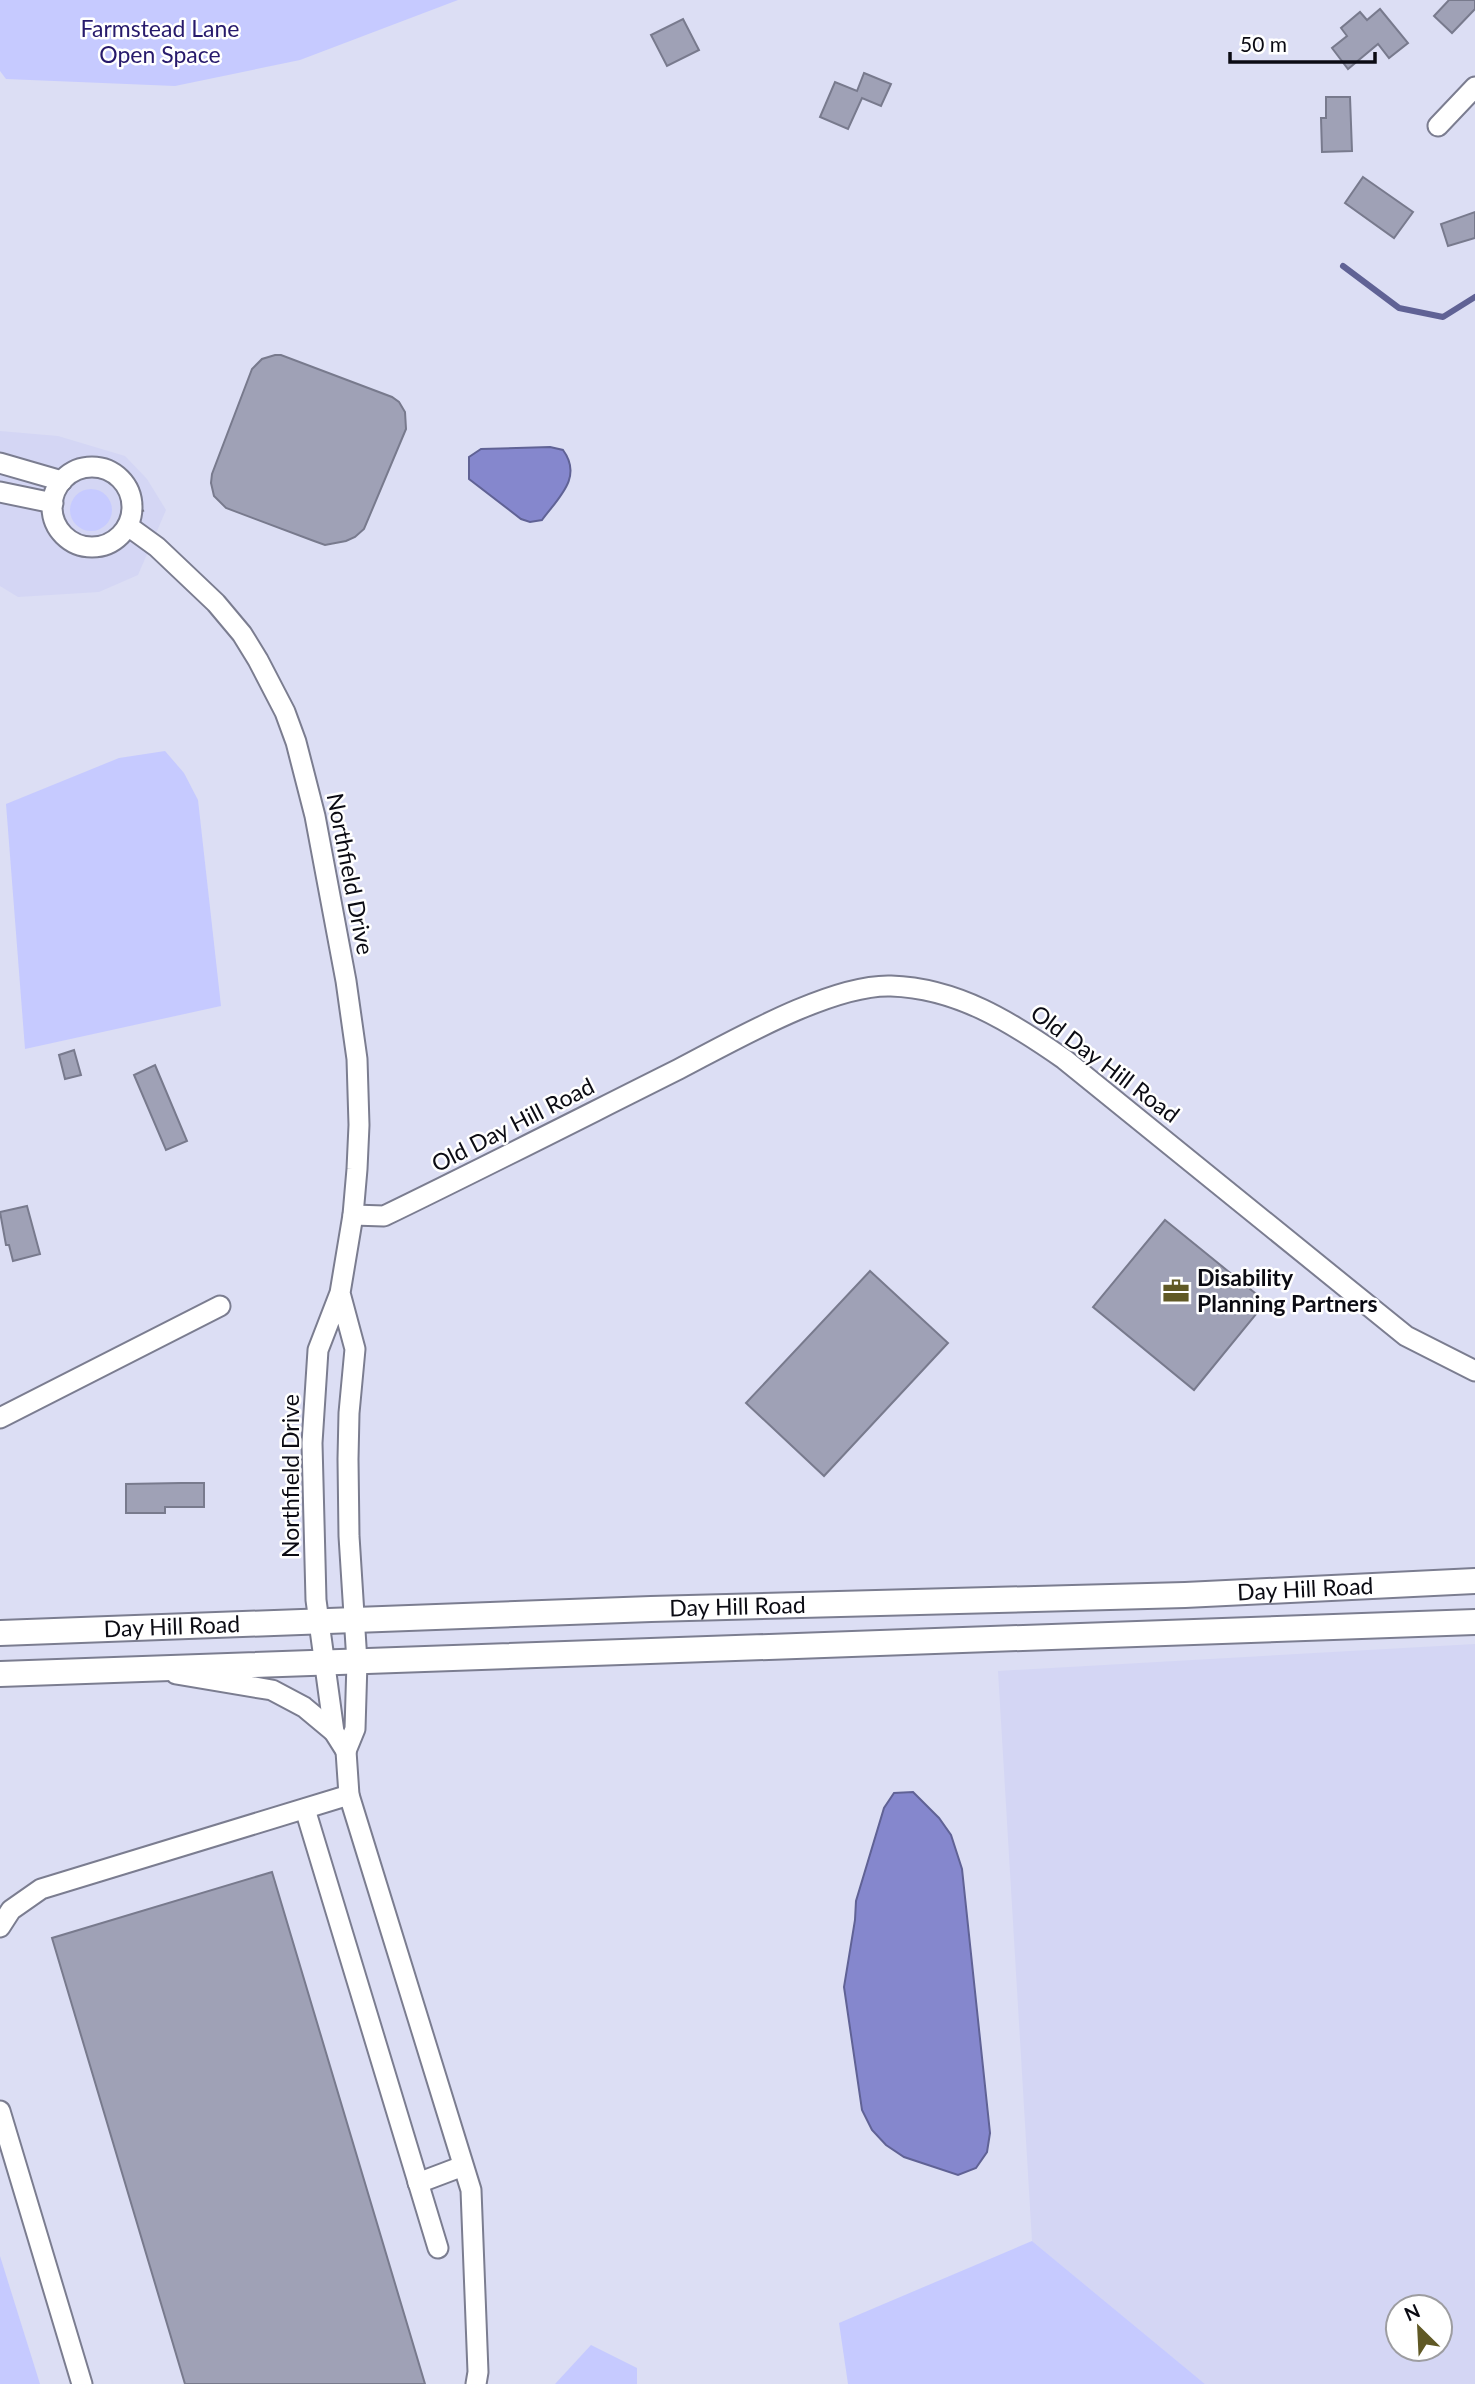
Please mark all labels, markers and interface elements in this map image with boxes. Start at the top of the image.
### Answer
park label: Farmstead Lane Open Space [81,14,239,68]
scale bar [1230,21,1375,65]
text: 50 m [1240,31,1287,56]
street label: Northfield Drive [322,791,380,957]
street label: Old Day Hill Road [1026,998,1185,1128]
street label: Old Day Hill Road [427,1071,598,1177]
place label: Disability Planning Partners [1197,1263,1378,1317]
office icon: Disability Planning Partners [1161,1276,1191,1306]
street label: Northfield Drive [276,1394,304,1558]
street label: Day Hill Road [1236,1571,1374,1605]
street label: Day Hill Road [669,1590,806,1622]
street label: Day Hill Road [103,1609,240,1642]
north arrow [1384,2293,1454,2363]
text: N [1401,2299,1423,2325]

